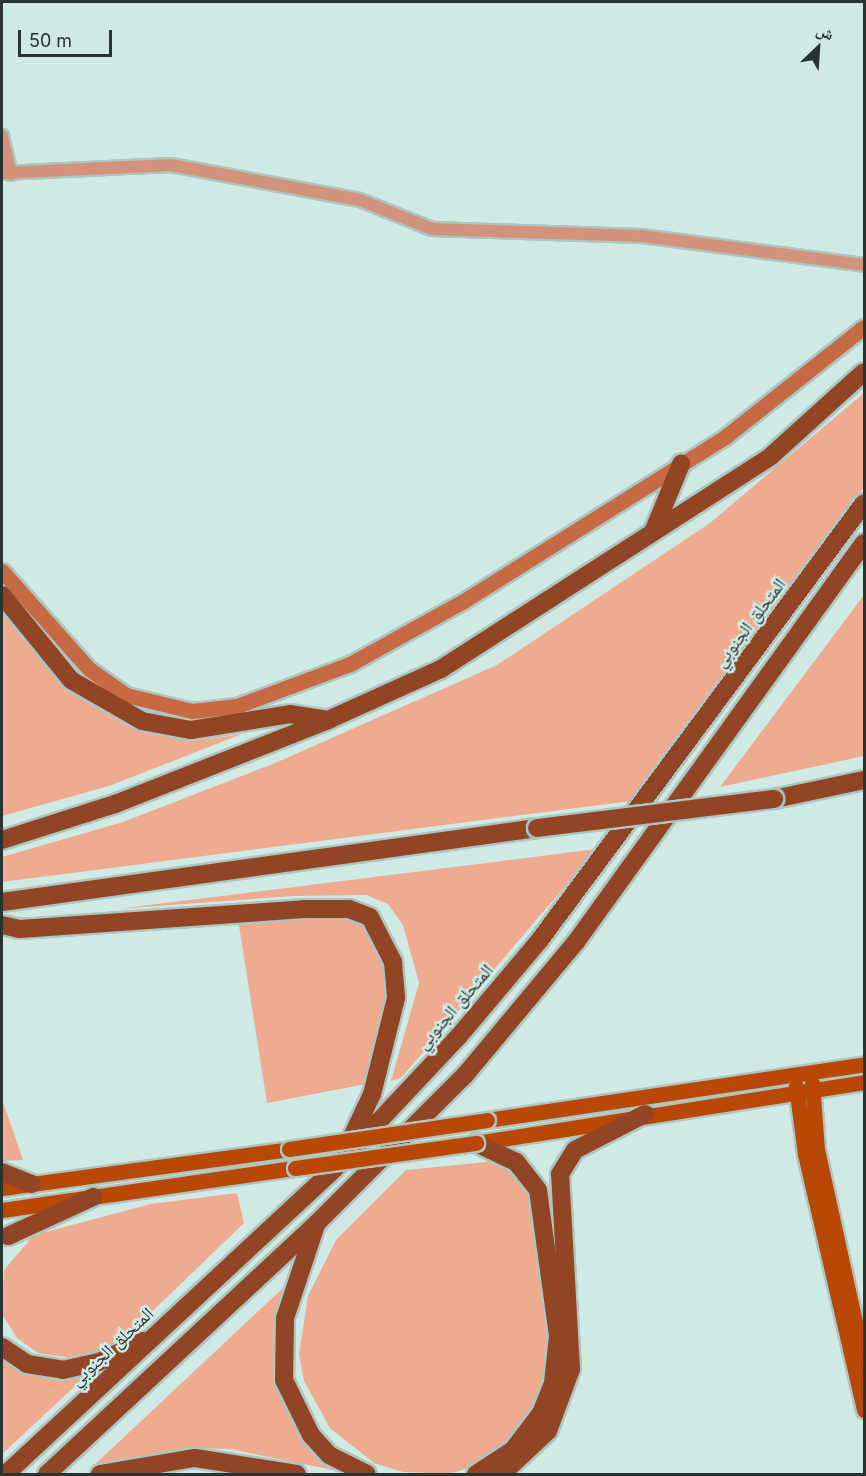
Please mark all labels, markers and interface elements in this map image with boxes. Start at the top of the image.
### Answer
scale bar [21,18,116,56]
north arrow [788,18,848,78]
text: ش [814,19,838,44]
text: 50 m [29,30,72,51]
street label: المتحلق الجنوبي [709,574,791,672]
street label: المتحلق الجنوبي [412,960,498,1054]
street label: المتحلق الجنوبي [66,1303,158,1391]

